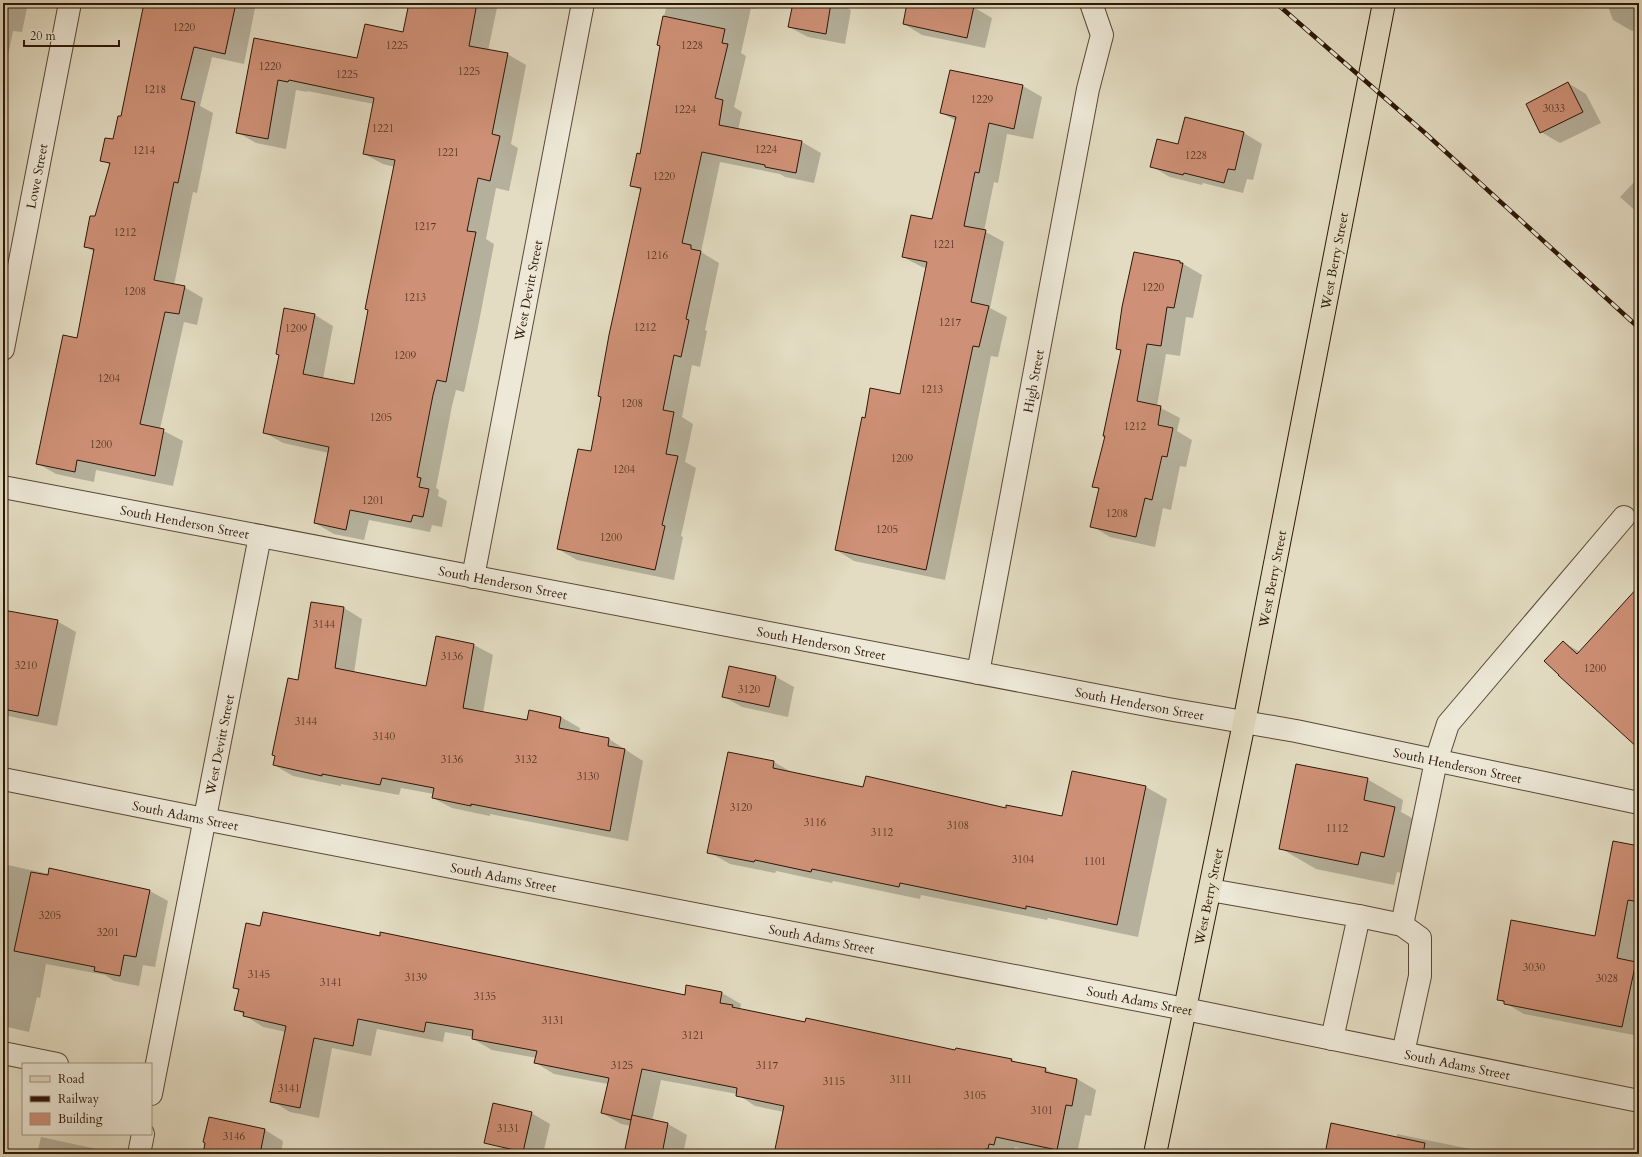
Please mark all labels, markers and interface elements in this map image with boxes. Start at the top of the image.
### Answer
house number: 1220 [173,20,196,35]
scale bar [24,22,119,48]
text: 20 m [30,28,57,44]
house number: 1225 [386,38,408,53]
house number: 1228 [681,38,703,53]
house number: 1220 [259,59,282,74]
house number: 1225 [458,64,480,79]
house number: 1225 [336,67,358,82]
house number: 1218 [144,82,166,97]
house number: 1229 [971,92,994,107]
house number: 3033 [1543,101,1566,116]
house number: 1224 [674,102,697,117]
house number: 1221 [372,121,394,136]
street label: Lowe Street [22,142,53,211]
house number: 1224 [755,142,778,157]
house number: 1214 [133,143,156,158]
house number: 1221 [437,145,459,160]
house number: 1228 [1185,148,1207,163]
house number: 1220 [653,169,676,184]
street label: West Berry Street [1316,211,1353,312]
house number: 1217 [414,219,437,234]
house number: 1212 [114,225,137,240]
house number: 1221 [933,237,955,252]
street label: West Devitt Street [510,239,547,343]
house number: 1216 [646,248,669,263]
house number: 1220 [1142,280,1165,295]
house number: 1208 [124,284,146,299]
house number: 1213 [404,290,427,305]
house number: 1217 [939,315,962,330]
house number: 1212 [634,320,657,335]
house number: 1209 [285,321,308,336]
house number: 1209 [394,348,417,363]
street label: High Street [1019,348,1049,414]
house number: 1204 [98,371,121,386]
house number: 1213 [921,382,944,397]
house number: 1208 [621,396,643,411]
house number: 1205 [370,410,392,425]
house number: 1212 [1124,419,1147,434]
house number: 1200 [90,437,113,452]
house number: 1209 [891,451,914,466]
house number: 1204 [613,462,636,477]
house number: 1201 [362,493,384,508]
street label: South Henderson Street [119,502,250,544]
house number: 1208 [1106,506,1128,521]
house number: 1205 [876,522,898,537]
street label: West Berry Street [1255,529,1291,630]
house number: 1200 [600,530,623,545]
street label: South Henderson Street [437,562,569,604]
house number: 3144 [313,617,336,632]
street label: South Henderson Street [755,623,887,665]
house number: 3136 [441,649,464,664]
house number: 3210 [15,658,38,673]
house number: 1200 [1584,661,1607,676]
house number: 3120 [738,682,761,697]
street label: South Henderson Street [1073,683,1205,725]
street label: West Devitt Street [201,693,239,798]
house number: 3144 [295,714,318,729]
house number: 3140 [373,729,396,744]
street label: South Henderson Street [1392,744,1523,788]
house number: 3136 [441,752,464,767]
house number: 3132 [515,752,538,767]
house number: 3130 [577,769,600,784]
street label: South Adams Street [131,797,240,835]
house number: 3120 [730,800,753,815]
house number: 3116 [804,815,827,830]
house number: 3108 [947,818,969,833]
house number: 1112 [1326,821,1349,836]
house number: 3112 [871,825,894,840]
street label: West Berry Street [1190,847,1228,947]
house number: 3104 [1012,852,1035,867]
house number: 1101 [1084,854,1106,869]
street label: South Adams Street [449,859,558,897]
house number: 3205 [39,908,61,923]
street label: South Adams Street [767,921,876,959]
house number: 3201 [97,925,119,940]
house number: 3030 [1523,960,1546,975]
house number: 3145 [248,967,270,982]
house number: 3139 [405,970,428,985]
house number: 3028 [1596,971,1618,986]
house number: 3141 [320,975,342,990]
street label: South Adams Street [1085,982,1194,1020]
house number: 3135 [474,989,496,1004]
house number: 3131 [542,1013,564,1028]
house number: 3121 [682,1028,704,1043]
street label: South Adams Street [1403,1046,1512,1085]
house number: 3125 [611,1058,633,1073]
house number: 3117 [756,1058,779,1073]
legend [22,1063,152,1135]
text: Road [58,1071,85,1087]
house number: 3111 [890,1072,912,1087]
house number: 3115 [823,1074,845,1089]
house number: 3141 [278,1081,300,1096]
house number: 3105 [964,1088,986,1103]
text: Railway [58,1091,100,1107]
house number: 3101 [1031,1103,1053,1118]
text: Building [58,1111,103,1127]
house number: 3131 [497,1121,519,1136]
house number: 3146 [223,1129,246,1144]

